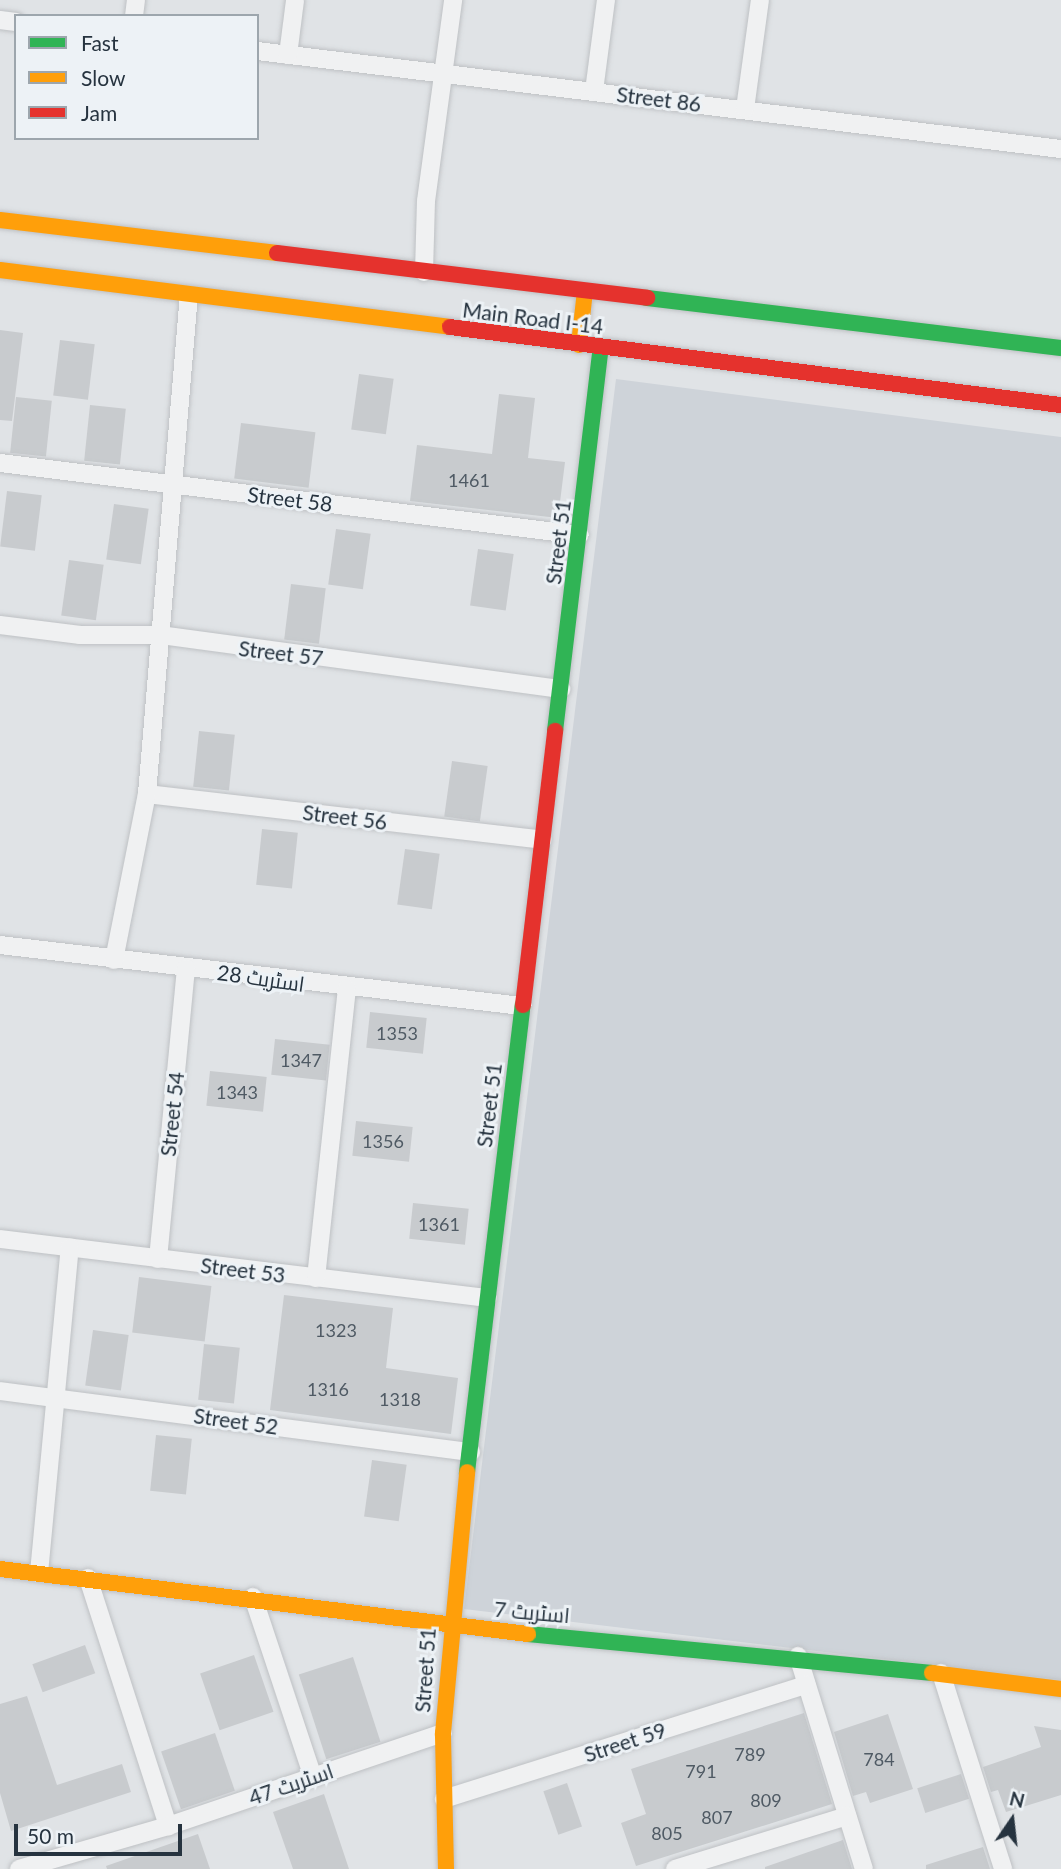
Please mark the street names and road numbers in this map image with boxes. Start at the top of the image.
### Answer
street label: Street 86 [615,81,703,117]
street label: Main Road I-14 [461,297,605,339]
street label: Street 58 [246,481,334,517]
street label: Street 51 [540,498,576,586]
street label: Street 57 [237,635,325,671]
street label: Street 56 [301,799,389,835]
street label: اسٹریٹ 28 [216,959,306,997]
street label: Street 51 [471,1061,507,1149]
street label: Street 54 [155,1070,189,1158]
street label: Street 53 [199,1252,287,1288]
street label: Street 52 [192,1403,280,1439]
street label: اسٹریٹ 7 [493,1596,571,1628]
street label: Street 51 [409,1627,441,1713]
street label: Street 59 [581,1717,669,1767]
street label: اسٹریٹ 47 [245,1758,337,1810]

